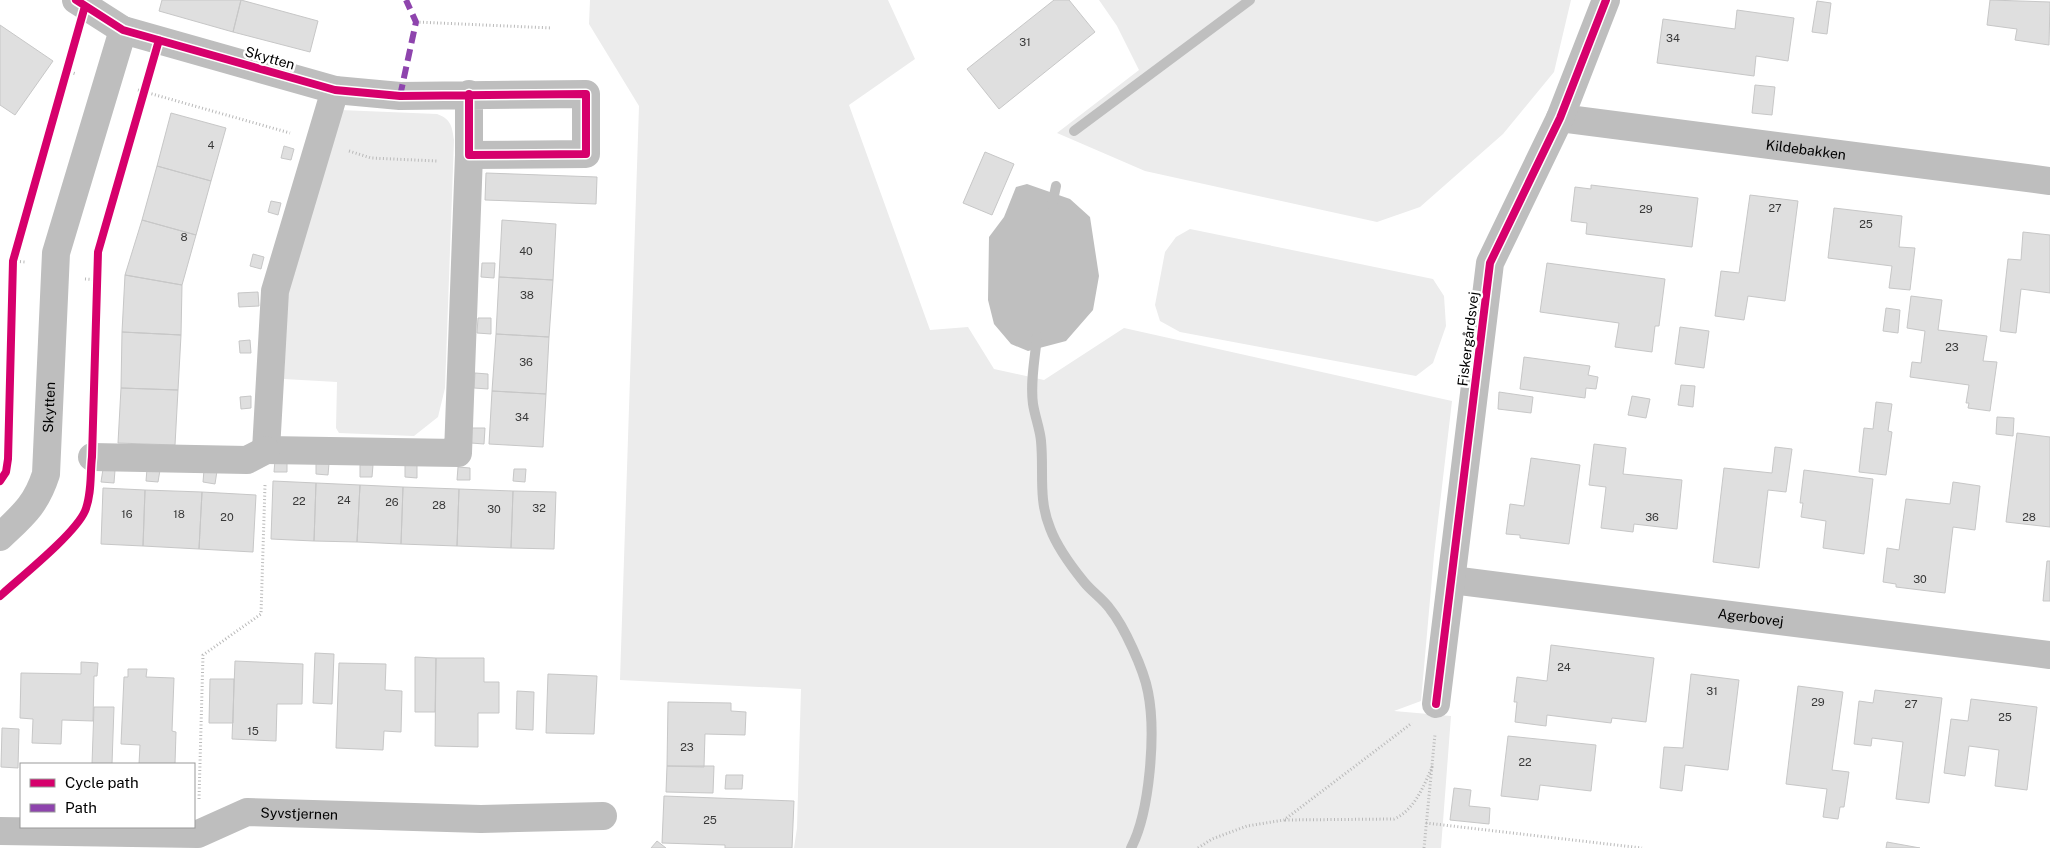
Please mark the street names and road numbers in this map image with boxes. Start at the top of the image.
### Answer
street label: Skytten [243,43,297,73]
street label: Kildebakken [1765,137,1847,163]
street label: Fiskergårdsvej [1454,291,1482,387]
street label: Skytten [40,381,58,433]
street label: Agerbovej [1717,605,1785,630]
street label: Syvstjernen [260,804,338,823]

